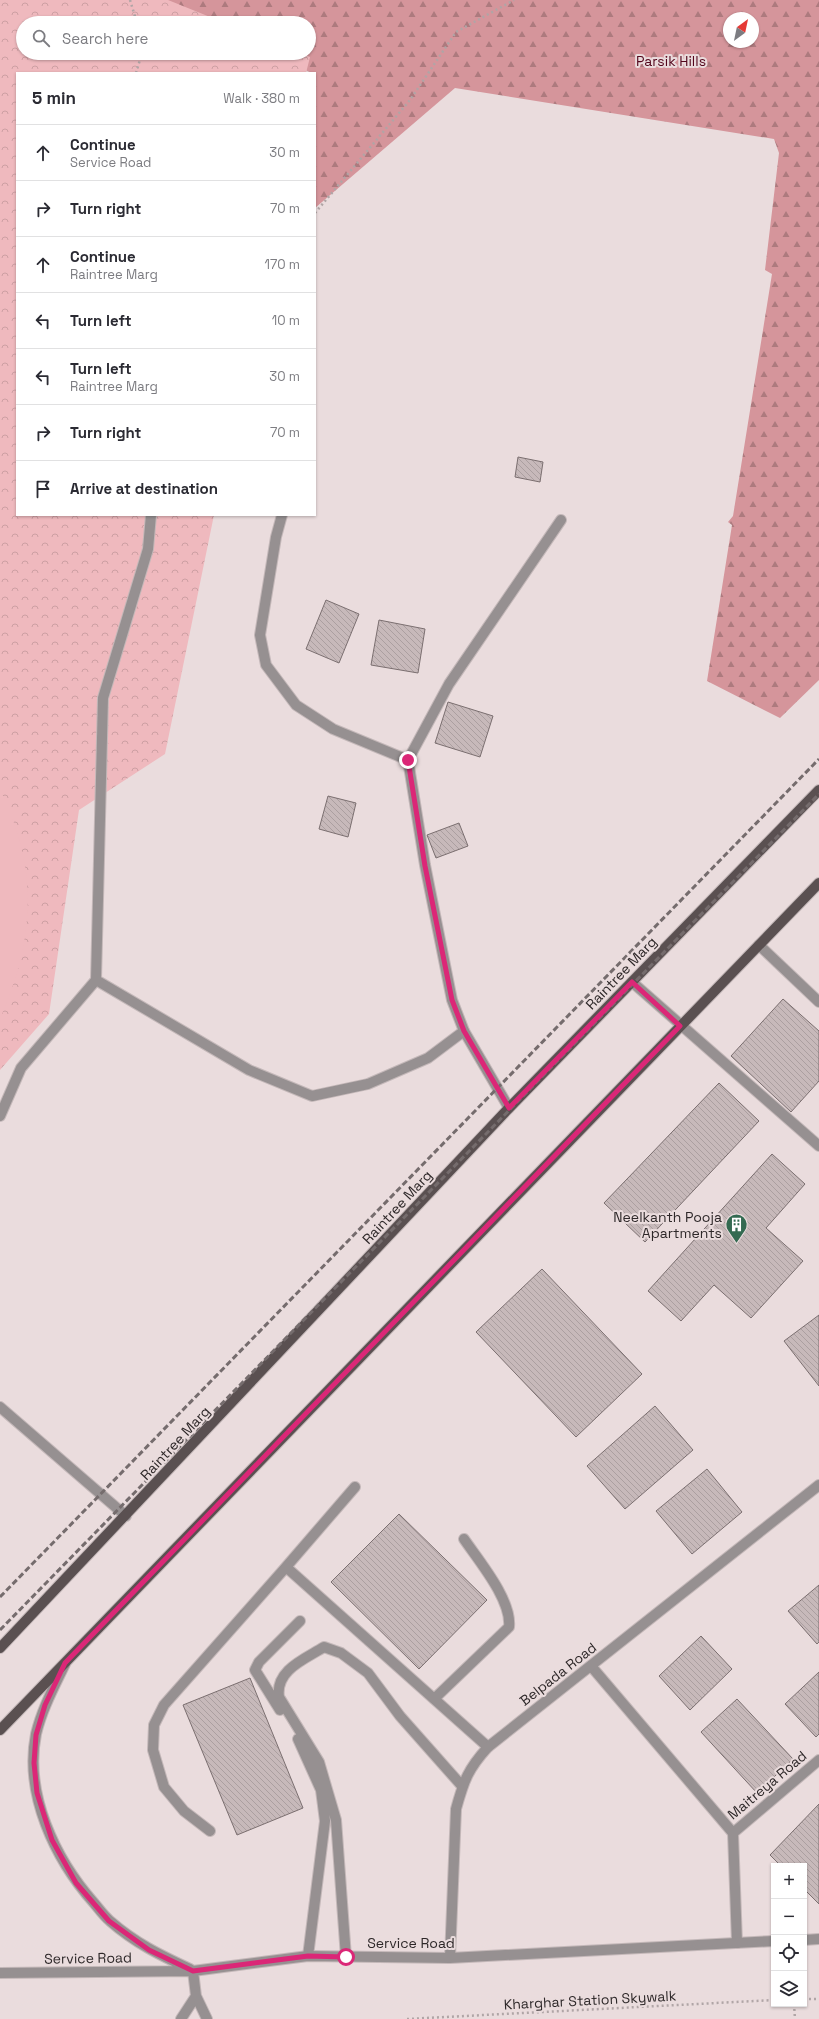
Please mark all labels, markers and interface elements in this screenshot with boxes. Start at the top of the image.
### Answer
north arrow [723,12,759,48]
search box [16,16,316,60]
icon: search [30,27,52,49]
text: Search here [62,29,148,48]
park label: Parsik Hills [636,52,706,70]
text: 5 min [32,87,76,109]
text: Walk · 380 m [223,90,300,107]
text: Continue [70,135,136,154]
icon: ahead [32,142,54,164]
text: 30 m [269,144,300,161]
text: Service Road [70,154,151,171]
icon: right [32,198,54,220]
text: Turn right [70,199,141,218]
text: 70 m [270,200,300,217]
text: Continue [70,247,136,266]
icon: ahead [32,254,54,276]
text: 170 m [264,256,300,273]
text: Raintree Marg [70,266,158,283]
icon: left [32,310,54,332]
text: Turn left [70,311,132,330]
text: 10 m [272,312,300,329]
text: Turn left [70,359,132,378]
icon: left [32,366,54,388]
text: 30 m [269,368,300,385]
text: Raintree Marg [70,378,158,395]
icon: right [32,422,54,444]
text: Turn right [70,423,141,442]
text: 70 m [270,424,300,441]
icon: arrive [32,478,54,500]
text: Arrive at destination [70,479,218,498]
route end [399,751,417,769]
street label: Raintree Marg [582,933,660,1013]
street label: Raintree Marg [358,1166,436,1248]
place label: Neelkanth Pooja Apartments [613,1208,722,1242]
building icon: Neelkanth Pooja Apartments [724,1212,750,1245]
street label: Raintree Marg [136,1402,214,1484]
street label: Belpada Road [516,1638,600,1710]
street label: Maitreya Road [724,1747,810,1823]
map controls [771,1863,807,2007]
button: + [771,1863,807,1899]
button: − [771,1899,807,1935]
street label: Service Road [367,1934,455,1952]
button: locate [771,1935,807,1971]
street label: Service Road [44,1948,132,1968]
route start [337,1948,355,1966]
button: layers [771,1971,807,2007]
street label: Kharghar Station Skywalk [503,1986,677,2014]

